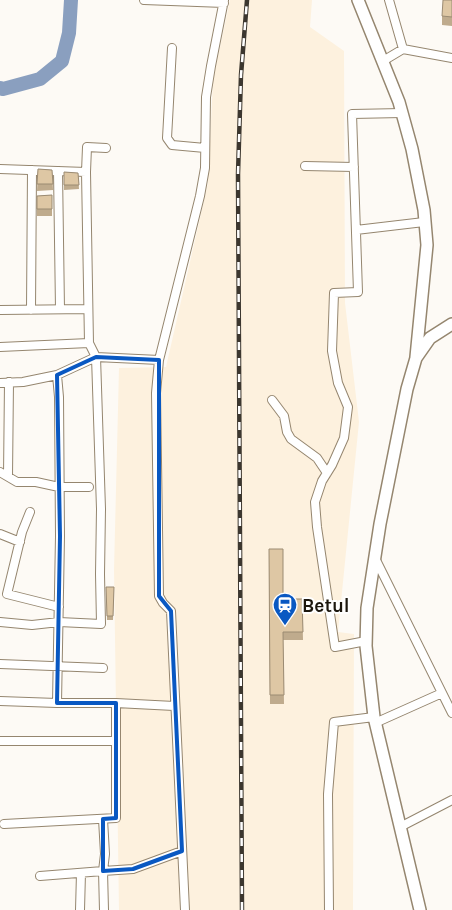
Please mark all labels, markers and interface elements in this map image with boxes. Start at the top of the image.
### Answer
station icon: Betul [272,592,298,626]
place label: Betul [302,595,350,617]

